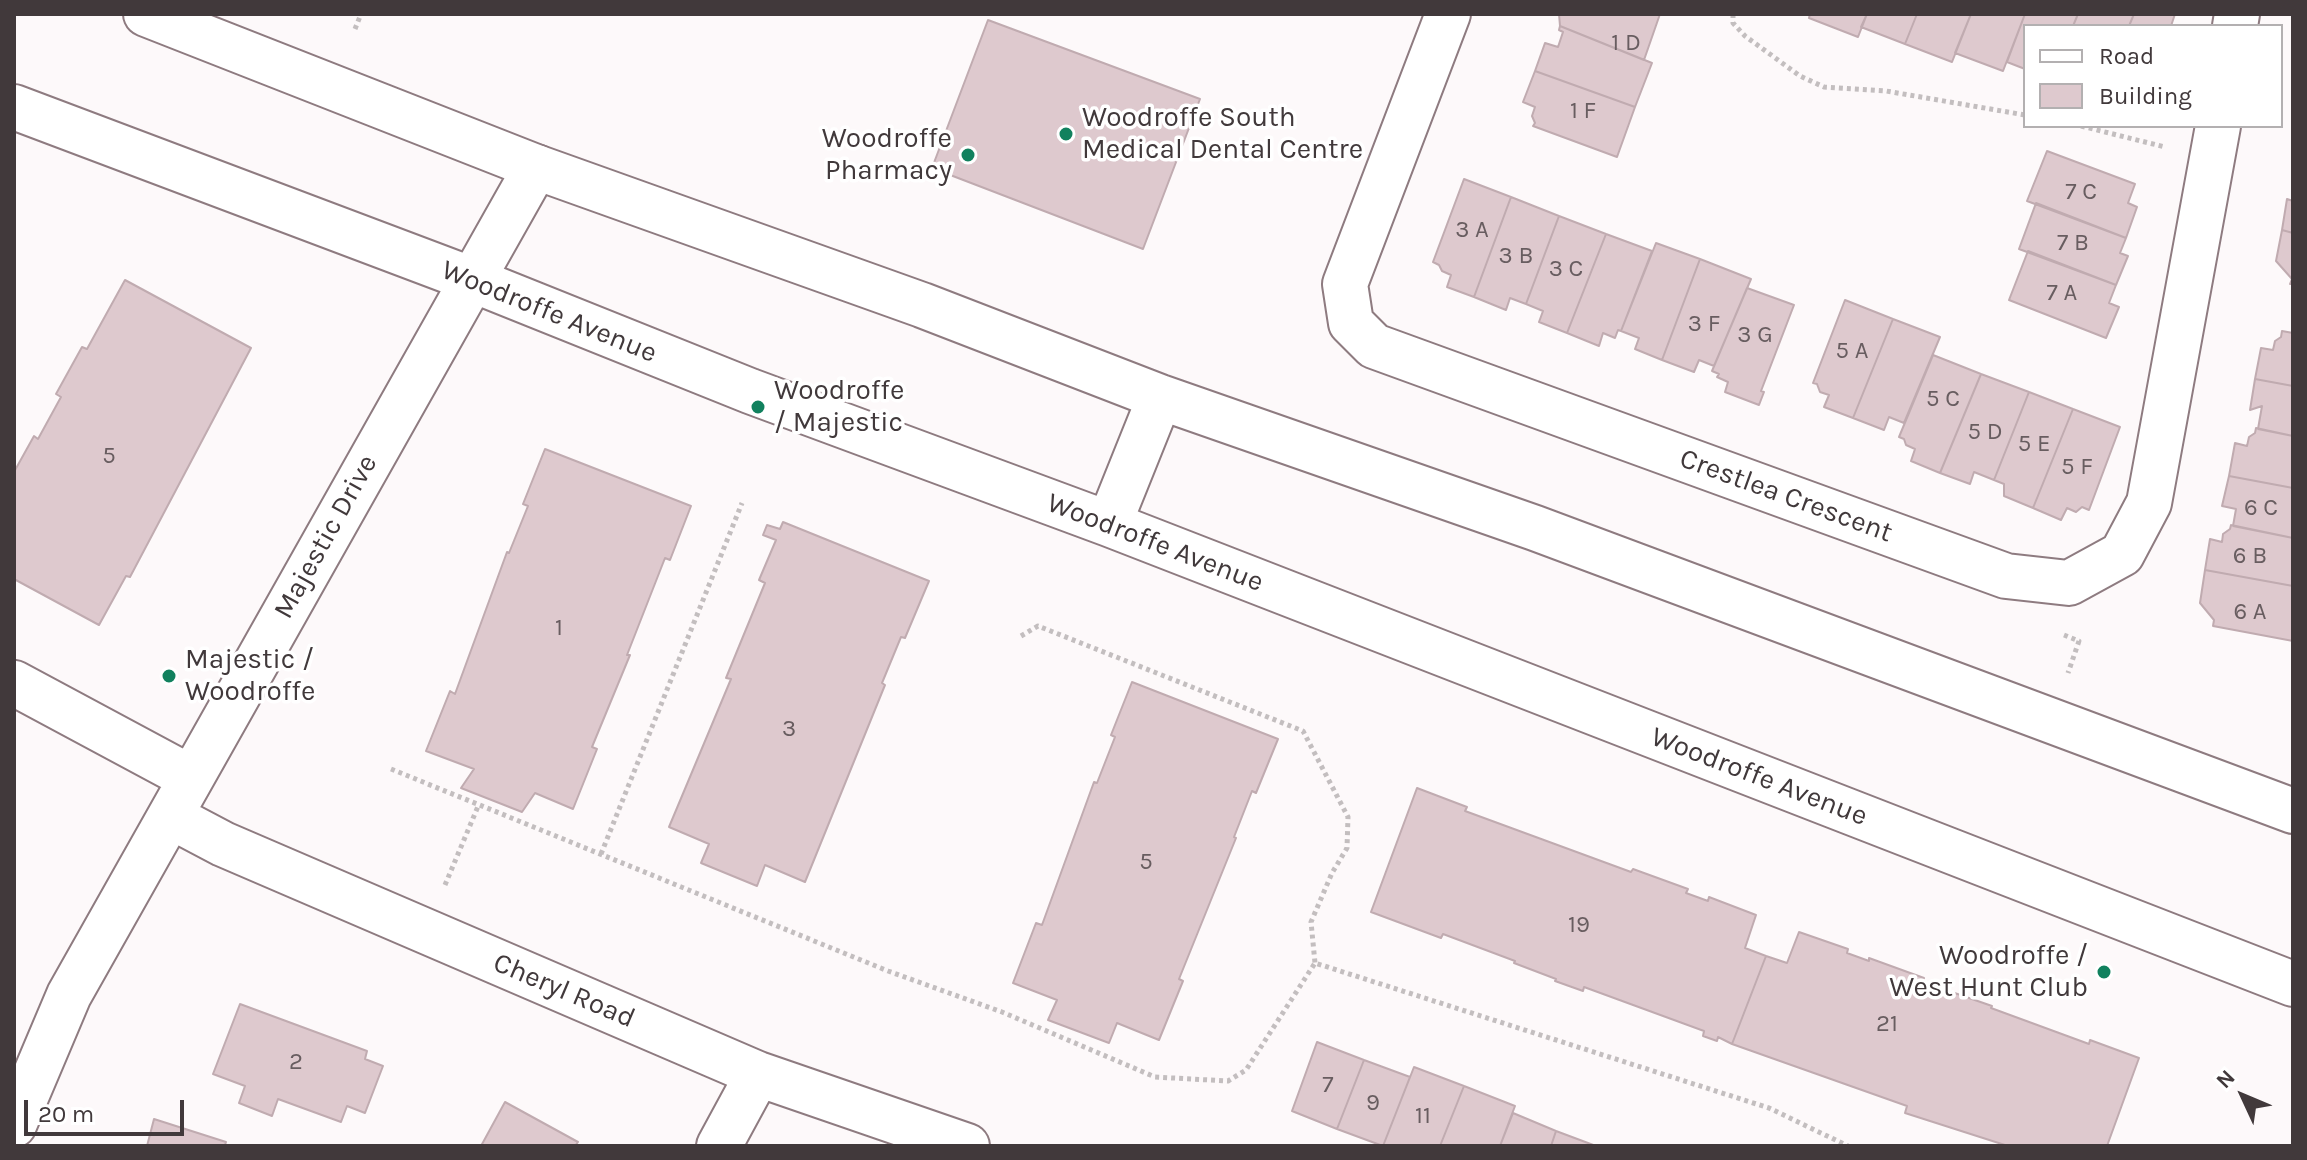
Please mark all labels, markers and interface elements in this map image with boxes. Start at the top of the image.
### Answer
legend [2023,24,2283,128]
house number: 1 D [1611,29,1641,57]
text: Road [2099,42,2154,70]
text: Building [2099,82,2192,110]
house number: 1 F [1570,97,1596,125]
place label: Woodroffe South Medical Dental Centre [1082,101,1363,167]
place label: Woodroffe Pharmacy [822,122,952,188]
marker: Woodroffe South Medical Dental Centre [1057,125,1075,143]
marker: Woodroffe Pharmacy [959,146,977,164]
house number: 7 C [2065,178,2097,206]
house number: 3 A [1455,216,1489,244]
house number: 7 B [2057,229,2089,257]
house number: 3 B [1499,242,1533,270]
street label: Woodroffe Avenue [436,254,662,370]
house number: 3 C [1549,255,1583,283]
house number: 7 A [2047,279,2077,307]
house number: 3 F [1688,310,1720,338]
house number: 3 G [1737,321,1773,349]
house number: 5 A [1835,337,1869,365]
place label: Woodroffe / Majestic [774,374,904,440]
house number: 5 C [1926,385,1960,413]
marker: Woodroffe / Majestic [749,398,767,416]
house number: 5 D [1967,418,2003,446]
house number: 5 E [2018,430,2050,458]
house number: 5 [102,442,116,470]
street label: Crestlea Crescent [1675,442,1897,550]
street label: Majestic Drive [267,449,385,625]
house number: 5 F [2061,453,2093,481]
street label: Woodroffe Avenue [1042,486,1268,600]
house number: 6 C [2244,494,2278,522]
house number: 6 B [2233,542,2267,570]
house number: 6 A [2233,598,2267,626]
house number: 1 [555,614,563,642]
place label: Majestic / Woodroffe [185,643,315,709]
marker: Majestic / Woodroffe [160,667,178,685]
house number: 3 [782,715,796,743]
street label: Woodroffe Avenue [1646,720,1872,834]
house number: 5 [1139,848,1153,876]
house number: 19 [1568,911,1590,939]
place label: Woodroffe / West Hunt Club [1889,939,2088,1005]
street label: Cheryl Road [488,946,640,1036]
marker: Woodroffe / West Hunt Club [2095,963,2113,981]
house number: 21 [1876,1010,1898,1038]
house number: 2 [289,1048,303,1076]
north arrow [2203,1056,2283,1136]
text: N [2211,1065,2241,1094]
house number: 7 [1322,1071,1334,1099]
scale bar [28,1084,188,1134]
house number: 9 [1366,1089,1380,1117]
text: 20 m [38,1100,94,1128]
house number: 11 [1415,1102,1431,1130]

